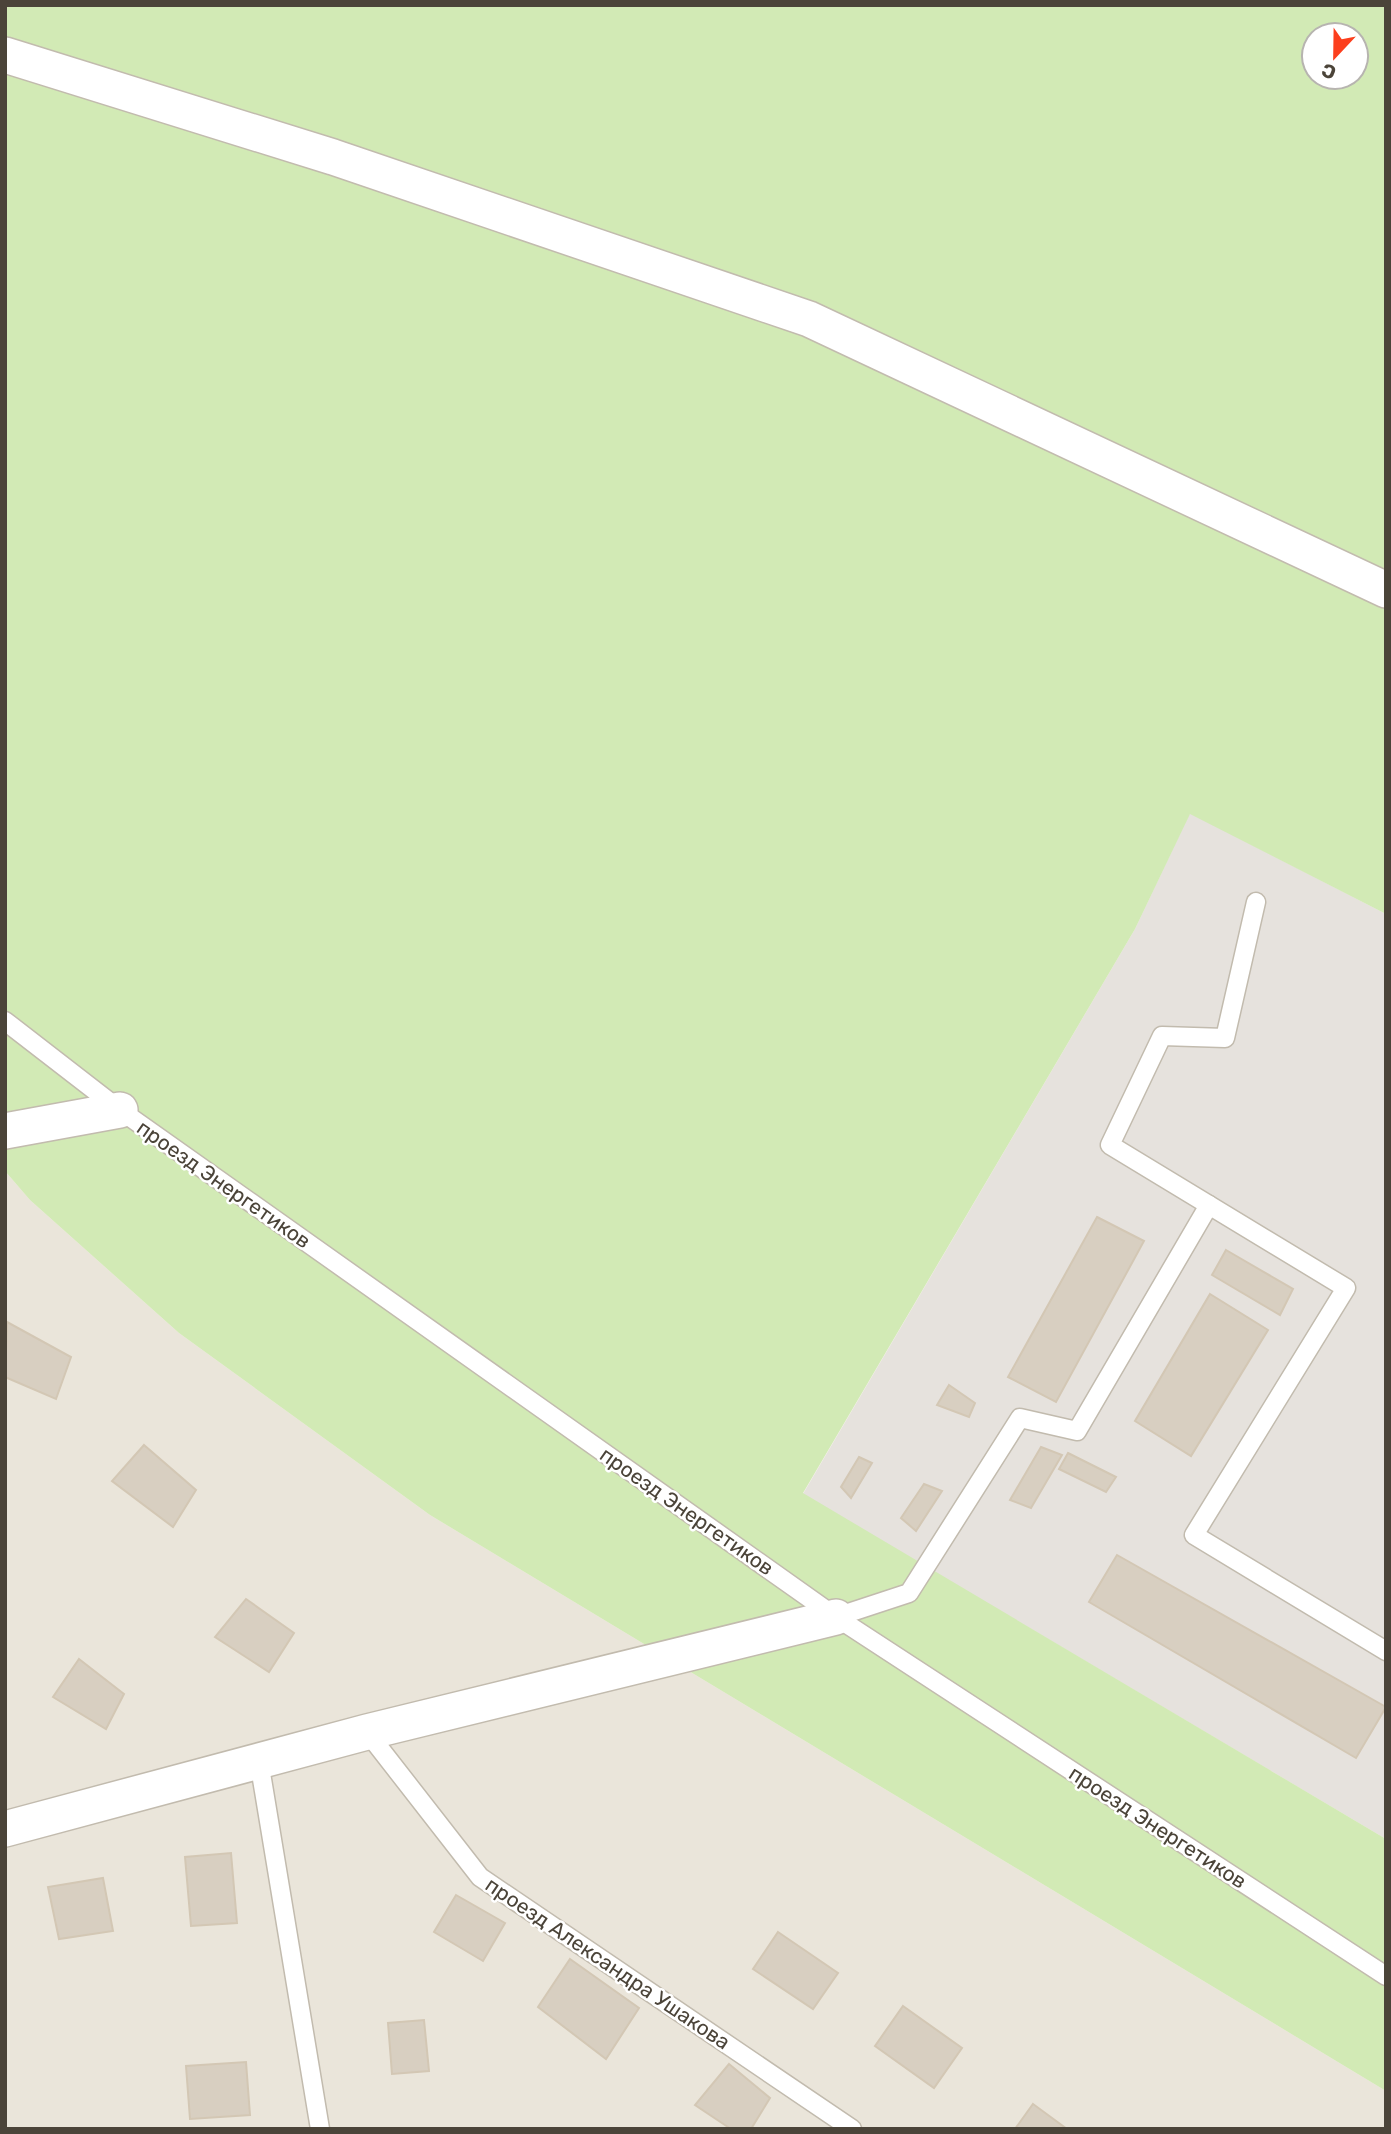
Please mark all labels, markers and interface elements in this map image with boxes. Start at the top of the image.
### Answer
north arrow [1300,21,1370,91]
text: С [1318,58,1339,84]
street label: проезд Энергетиков [132,1115,316,1253]
street label: проезд Энергетиков [595,1442,779,1580]
street label: проезд Энергетиков [1065,1760,1251,1894]
street label: проезд Александра Ушакова [481,1872,735,2054]

